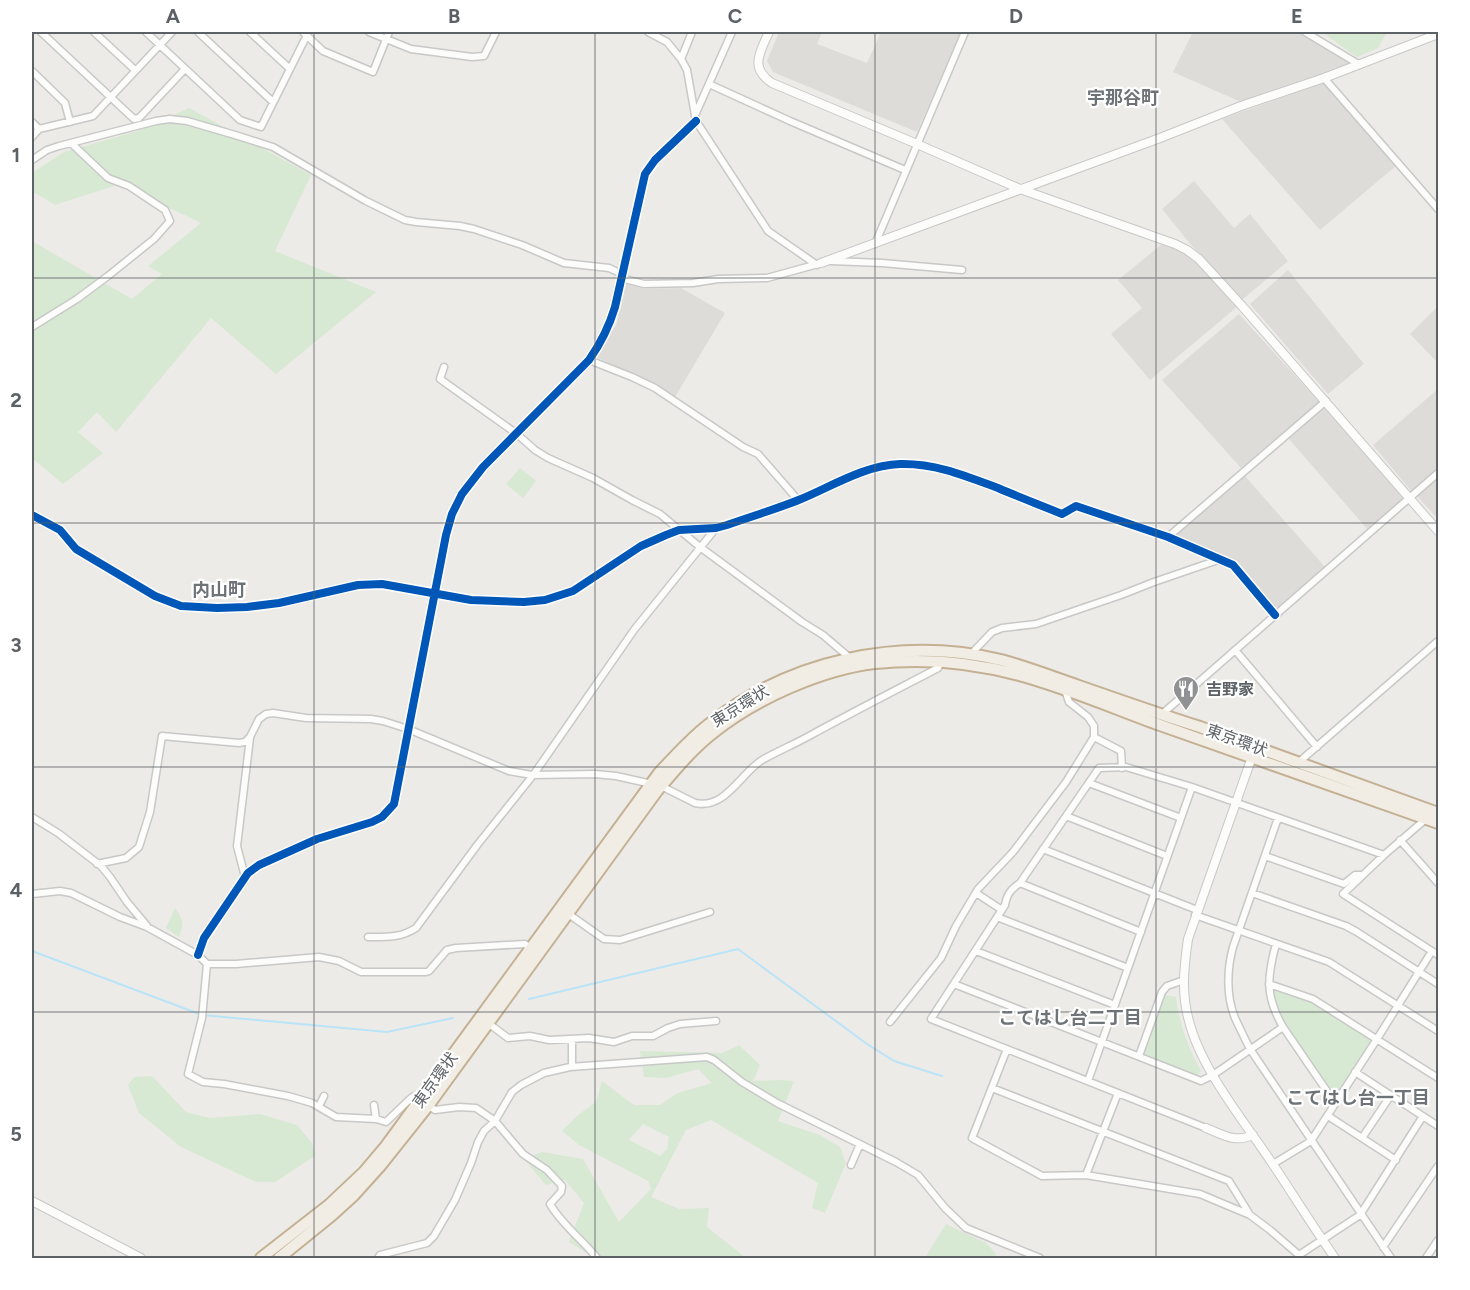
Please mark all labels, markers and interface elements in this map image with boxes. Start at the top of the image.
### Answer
text: A [166,4,181,28]
text: B [448,4,460,28]
text: C [728,4,742,28]
text: D [1009,4,1023,28]
text: E [1291,4,1303,28]
district label: 宇那谷町 [1087,87,1159,109]
text: 1 [12,143,20,167]
text: 2 [10,388,22,412]
district label: 内山町 [192,579,246,601]
text: 3 [10,633,22,657]
restaurant icon: 吉野家 [1171,674,1201,712]
place label: 吉野家 [1206,680,1254,699]
street label: 東京環状 [708,681,772,731]
street label: 東京環状 [1204,720,1270,760]
text: 4 [10,878,23,902]
district label: こてはし台二丁目 [998,1007,1142,1029]
street label: 東京環状 [409,1049,461,1111]
district label: こてはし台一丁目 [1286,1087,1430,1109]
text: 5 [10,1122,22,1146]

